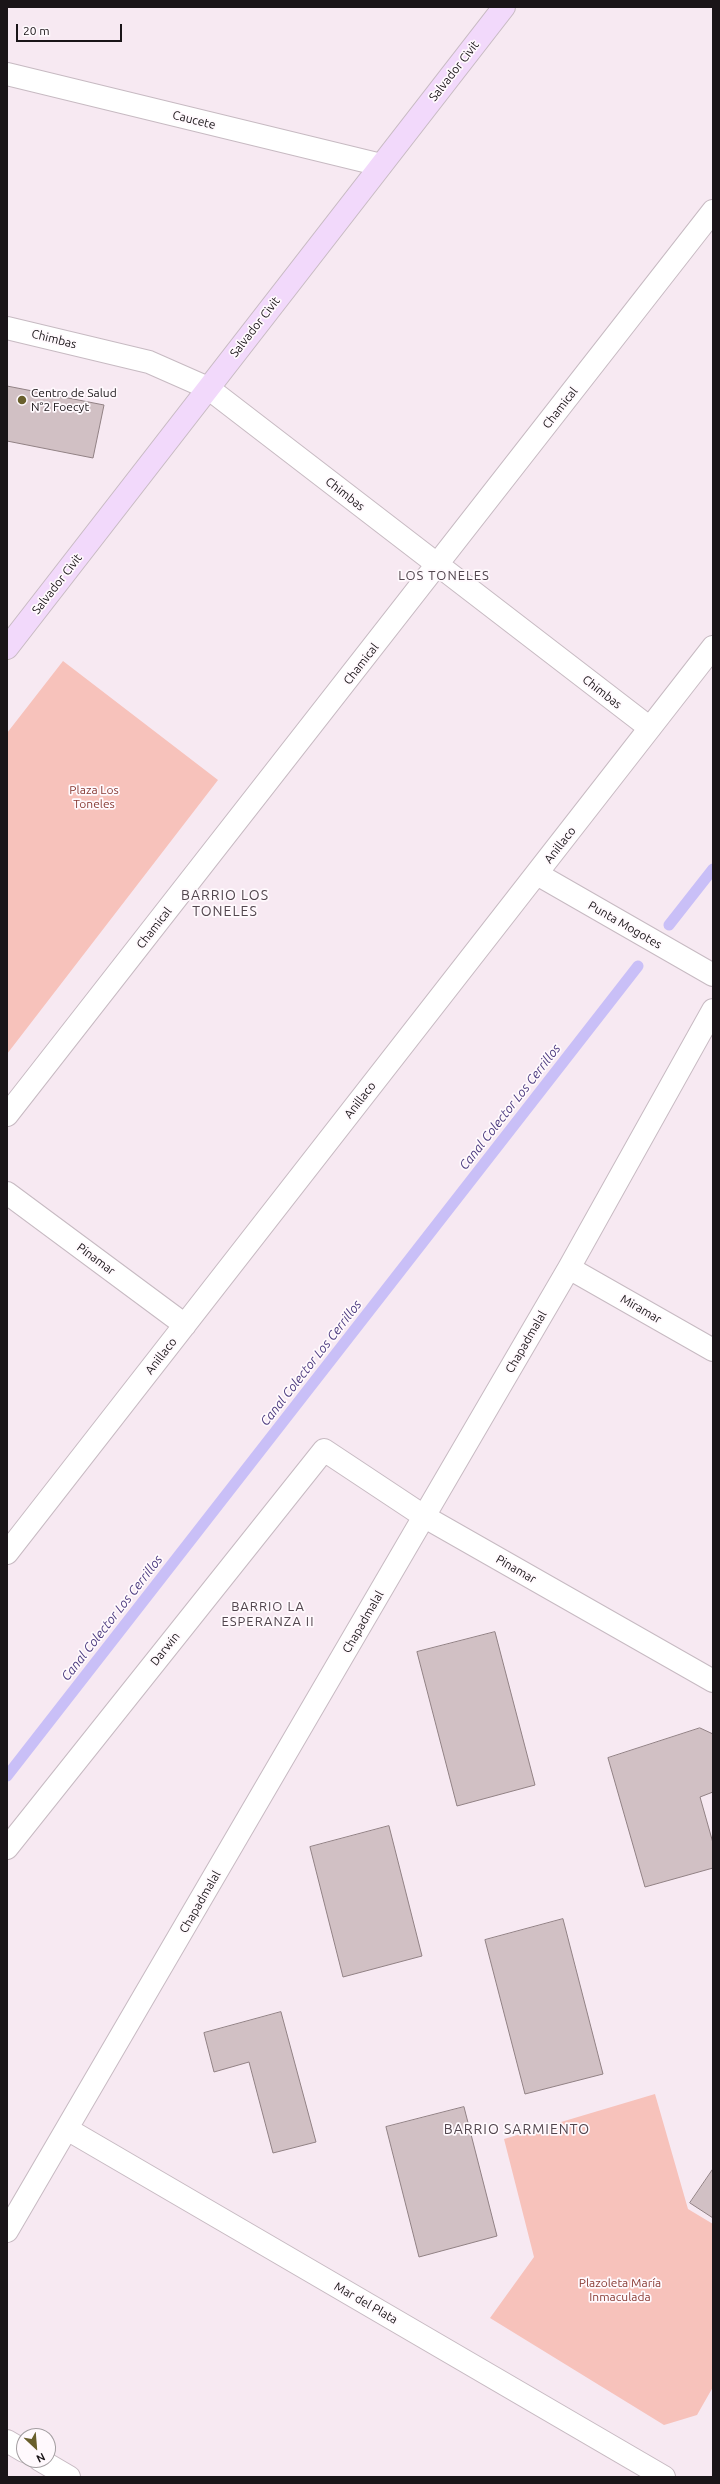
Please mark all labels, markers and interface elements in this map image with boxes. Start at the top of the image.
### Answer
scale bar [18,16,124,42]
text: 20 m [23,24,50,37]
street label: Salvador Civit [426,38,482,104]
street label: Caucete [171,108,217,132]
street label: Salvador Civit [227,294,283,360]
street label: Chimbas [30,326,78,352]
street label: Chamical [539,384,581,432]
place label: Centro de Salud N°2 Foecyt [31,386,117,414]
marker: Centro de Salud N°2 Foecyt [16,394,28,406]
street label: Chimbas [322,474,368,514]
street label: Salvador Civit [29,551,85,617]
district label: LOS TONELES [398,568,490,584]
street label: Chamical [340,640,382,688]
street label: Chimbas [579,672,625,712]
park label: Plaza Los Toneles [69,783,119,811]
street label: Anillaco [541,824,579,866]
district label: BARRIO LOS TONELES [181,887,269,920]
street label: Punta Mogotes [586,898,664,952]
street label: Chamical [133,904,175,952]
water label: Canal Colector Los Cerrillos [456,1041,564,1173]
street label: Anillaco [341,1079,379,1121]
street label: Pinamar [74,1240,118,1278]
street label: Miramar [618,1291,664,1327]
water label: Canal Colector Los Cerrillos [257,1297,365,1429]
street label: Chapadmalal [502,1308,550,1376]
street label: Anillaco [142,1335,180,1377]
water label: Canal Colector Los Cerrillos [58,1552,166,1684]
street label: Pinamar [493,1552,539,1586]
street label: Chapadmalal [339,1588,387,1656]
district label: BARRIO LA ESPERANZA II [221,1599,315,1630]
street label: Darwin [147,1630,183,1668]
street label: Chapadmalal [176,1868,224,1936]
district label: BARRIO SARMIENTO [444,2121,590,2137]
park label: Plazoleta María Inmaculada [579,2276,661,2304]
street label: Mar del Plata [332,2279,400,2327]
north arrow [16,2428,56,2468]
text: N [34,2451,47,2465]

